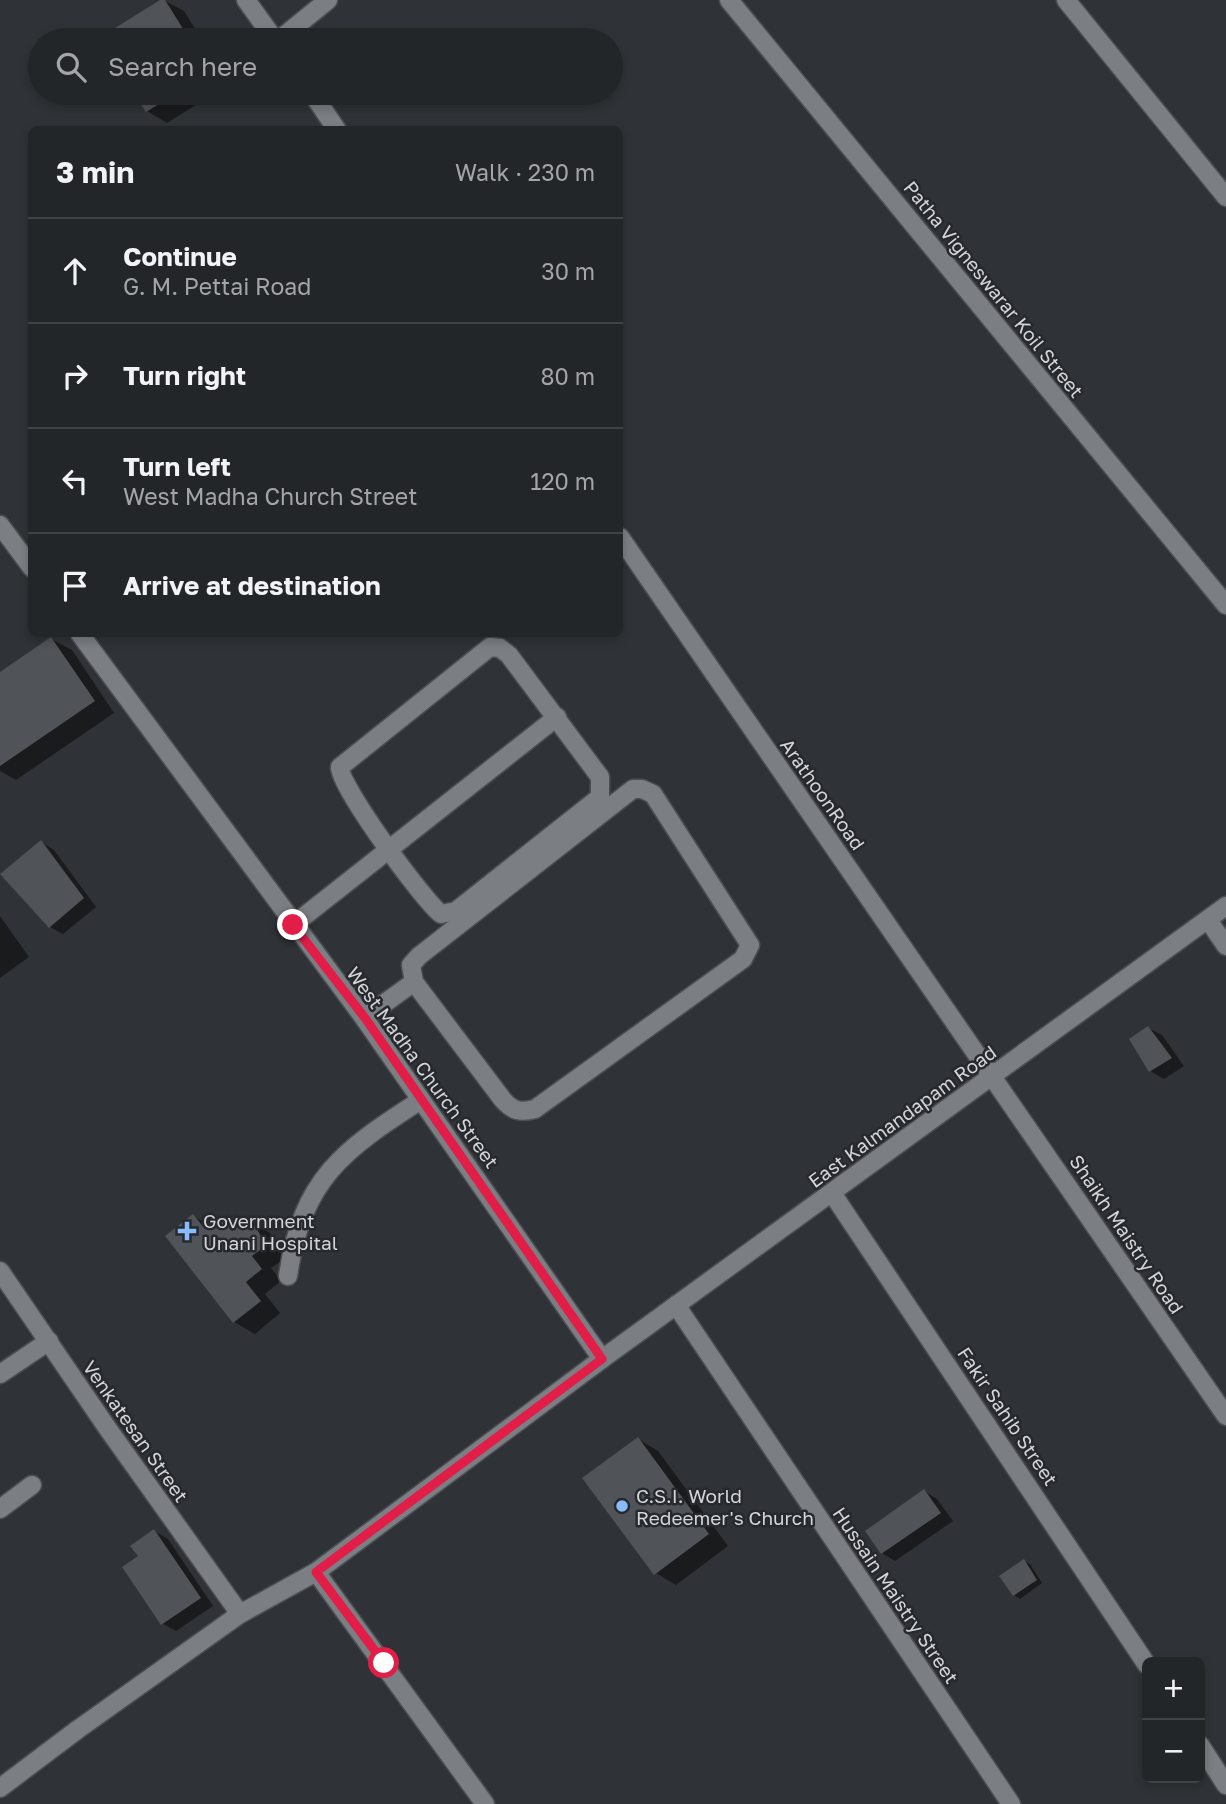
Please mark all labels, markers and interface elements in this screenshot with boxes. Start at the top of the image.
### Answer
search box [28,28,623,105]
icon: search [52,48,90,86]
text: Search here [108,51,257,82]
text: 3 min [56,154,134,190]
text: Walk · 230 m [455,158,595,186]
street label: Patha Vigneswarar Koil Street [899,176,1089,402]
text: Continue [123,241,237,272]
icon: ahead [56,252,94,290]
text: 30 m [541,257,595,285]
text: G. M. Pettai Road [123,272,311,300]
icon: right [56,357,94,395]
text: Turn right [123,360,246,391]
text: 80 m [541,362,595,390]
text: Turn left [123,451,231,482]
icon: left [56,462,94,500]
text: 120 m [530,467,595,495]
text: West Madha Church Street [123,482,417,510]
icon: arrive [56,567,94,605]
text: Arrive at destination [123,570,381,601]
street label: ArathoonRoad [776,734,870,854]
route end [277,909,308,940]
street label: West Madha Church Street [342,962,504,1172]
street label: East Kalmandapam Road [804,1040,1000,1192]
street label: Shaikh Maistry Road [1065,1150,1189,1318]
place label: Government Unani Hospital [203,1209,338,1254]
marker: Government Unani Hospital [177,1221,197,1241]
street label: Fakir Sahib Street [953,1342,1063,1490]
street label: Venkatesan Street [79,1356,193,1506]
place label: C.S.I. World Redeemer's Church [636,1484,814,1529]
marker: C.S.I. World Redeemer's Church [614,1498,630,1514]
street label: Hussain Maistry Street [828,1502,964,1688]
route start [368,1647,399,1678]
map controls [1142,1657,1205,1783]
button: + [1142,1657,1205,1720]
button: − [1142,1720,1205,1783]

